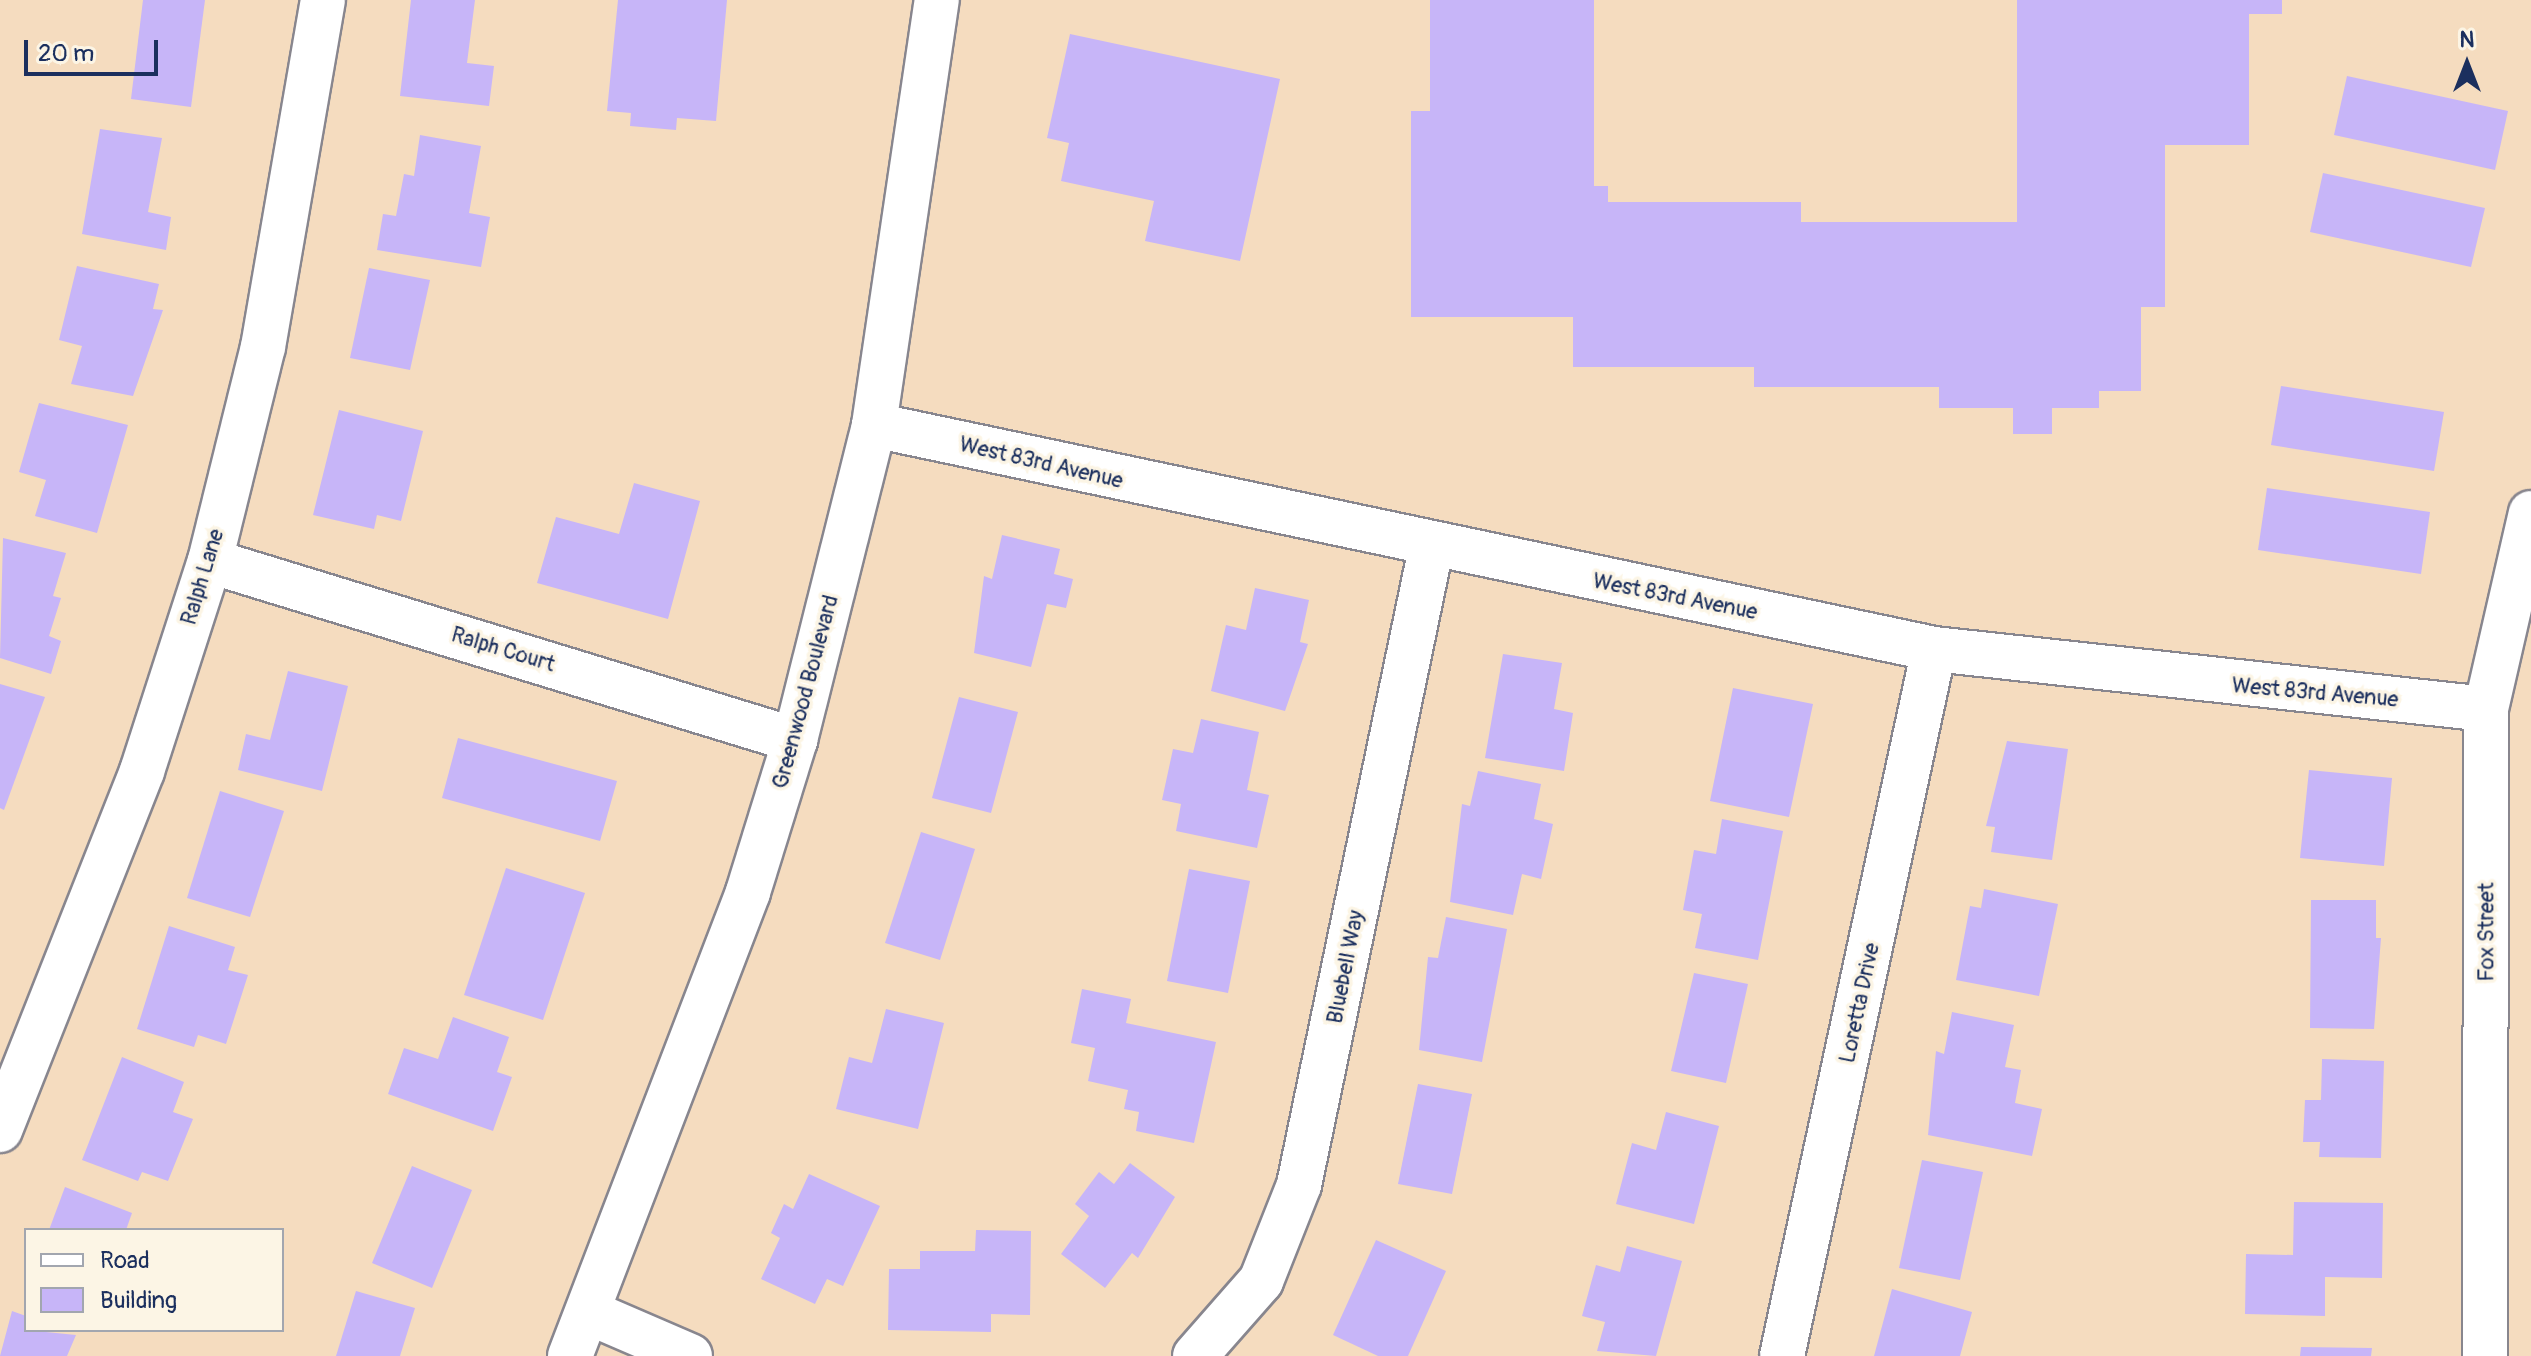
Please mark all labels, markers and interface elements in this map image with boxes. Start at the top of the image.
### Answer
scale bar [28,24,162,74]
north arrow [2427,24,2507,104]
text: N [2460,26,2474,54]
text: 20 m [38,39,94,68]
street label: West 83rd Avenue [957,431,1125,495]
street label: Ralph Lane [176,526,230,628]
street label: West 83rd Avenue [1590,568,1760,626]
street label: Greenwood Boulevard [767,592,845,792]
street label: Ralph Court [448,622,558,678]
street label: West 83rd Avenue [2231,673,2399,713]
street label: Fox Street [2474,882,2500,982]
street label: Bluebell Way [1322,908,1370,1026]
street label: Loretta Drive [1834,940,1886,1066]
legend [24,1228,284,1332]
text: Road [100,1246,150,1275]
text: Building [100,1286,177,1315]

